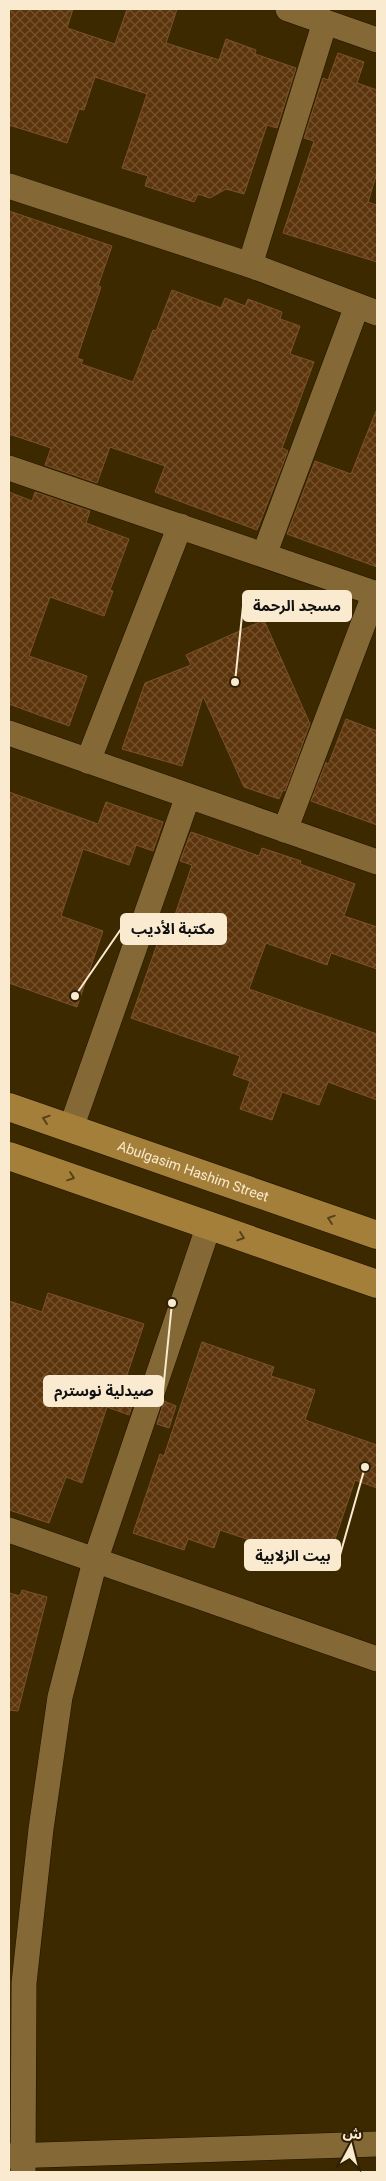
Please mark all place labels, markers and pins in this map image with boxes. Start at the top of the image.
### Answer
callout: مسجد الرحمة [243,591,351,621]
callout: مكتبة الأديب [121,914,226,944]
callout: صيدلية نوسترم [44,1376,163,1406]
callout: بيت الزلابية [245,1540,340,1570]

